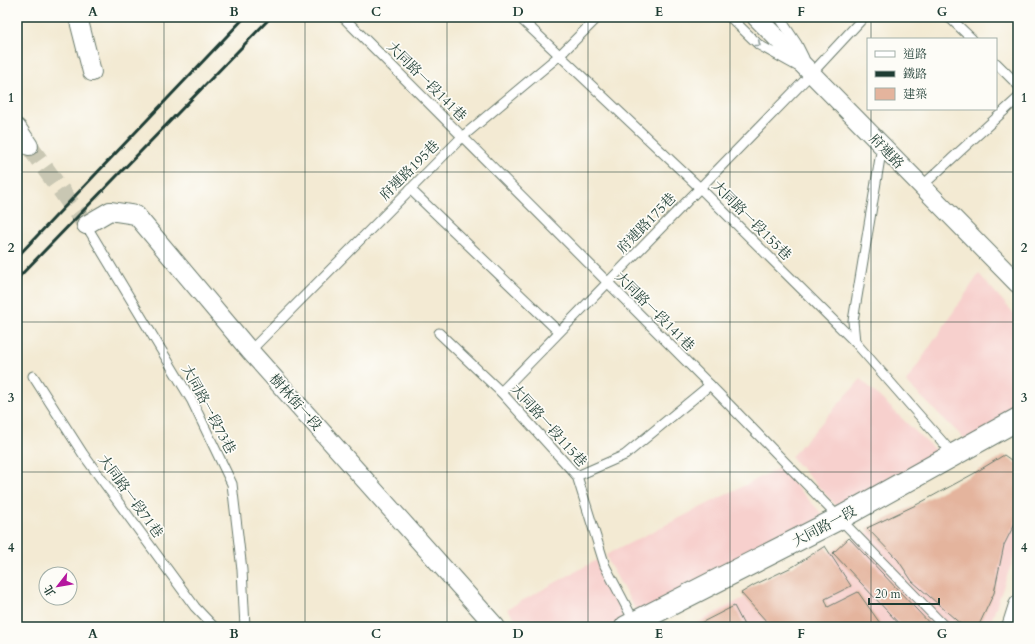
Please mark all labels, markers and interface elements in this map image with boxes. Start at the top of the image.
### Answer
text: A [88,3,98,21]
text: B [229,3,239,21]
text: C [371,3,381,21]
text: D [512,3,524,21]
text: E [655,3,663,21]
text: F [797,3,805,21]
text: G [937,3,948,21]
street label: 大同路一段141巷 [383,37,471,125]
legend [867,38,997,110]
one-way arrow [753,39,761,46]
text: 道路 [903,46,927,62]
text: 鐵路 [903,66,927,82]
text: 建築 [903,86,927,102]
text: 1 [8,89,14,107]
text: 1 [1021,89,1027,107]
street label: 府連路 [865,130,908,173]
street label: 府連路195巷 [375,136,443,204]
street label: 大同路一段155巷 [708,176,796,264]
street label: 府連路175巷 [613,189,680,258]
text: 2 [8,239,15,257]
text: 2 [1021,239,1028,257]
street label: 大同路一段141巷 [611,267,699,355]
street label: 大同路一段73巷 [177,361,240,457]
street label: 樹林街一段 [265,370,326,435]
street label: 大同路一段115巷 [506,380,591,471]
text: 3 [8,389,15,407]
text: 3 [1021,389,1028,407]
street label: 大同路一段71巷 [94,451,167,542]
street label: 大同路一段 [789,502,860,551]
text: 4 [8,539,15,557]
text: 4 [1021,539,1028,557]
north arrow [38,566,78,606]
scale bar [869,580,939,606]
text: 北 [41,582,59,599]
text: 20 m [875,586,902,602]
text: A [88,625,98,643]
text: B [229,625,239,643]
text: C [371,625,381,643]
text: D [512,625,524,643]
text: E [655,625,663,643]
text: F [797,625,805,643]
text: G [937,625,948,643]

